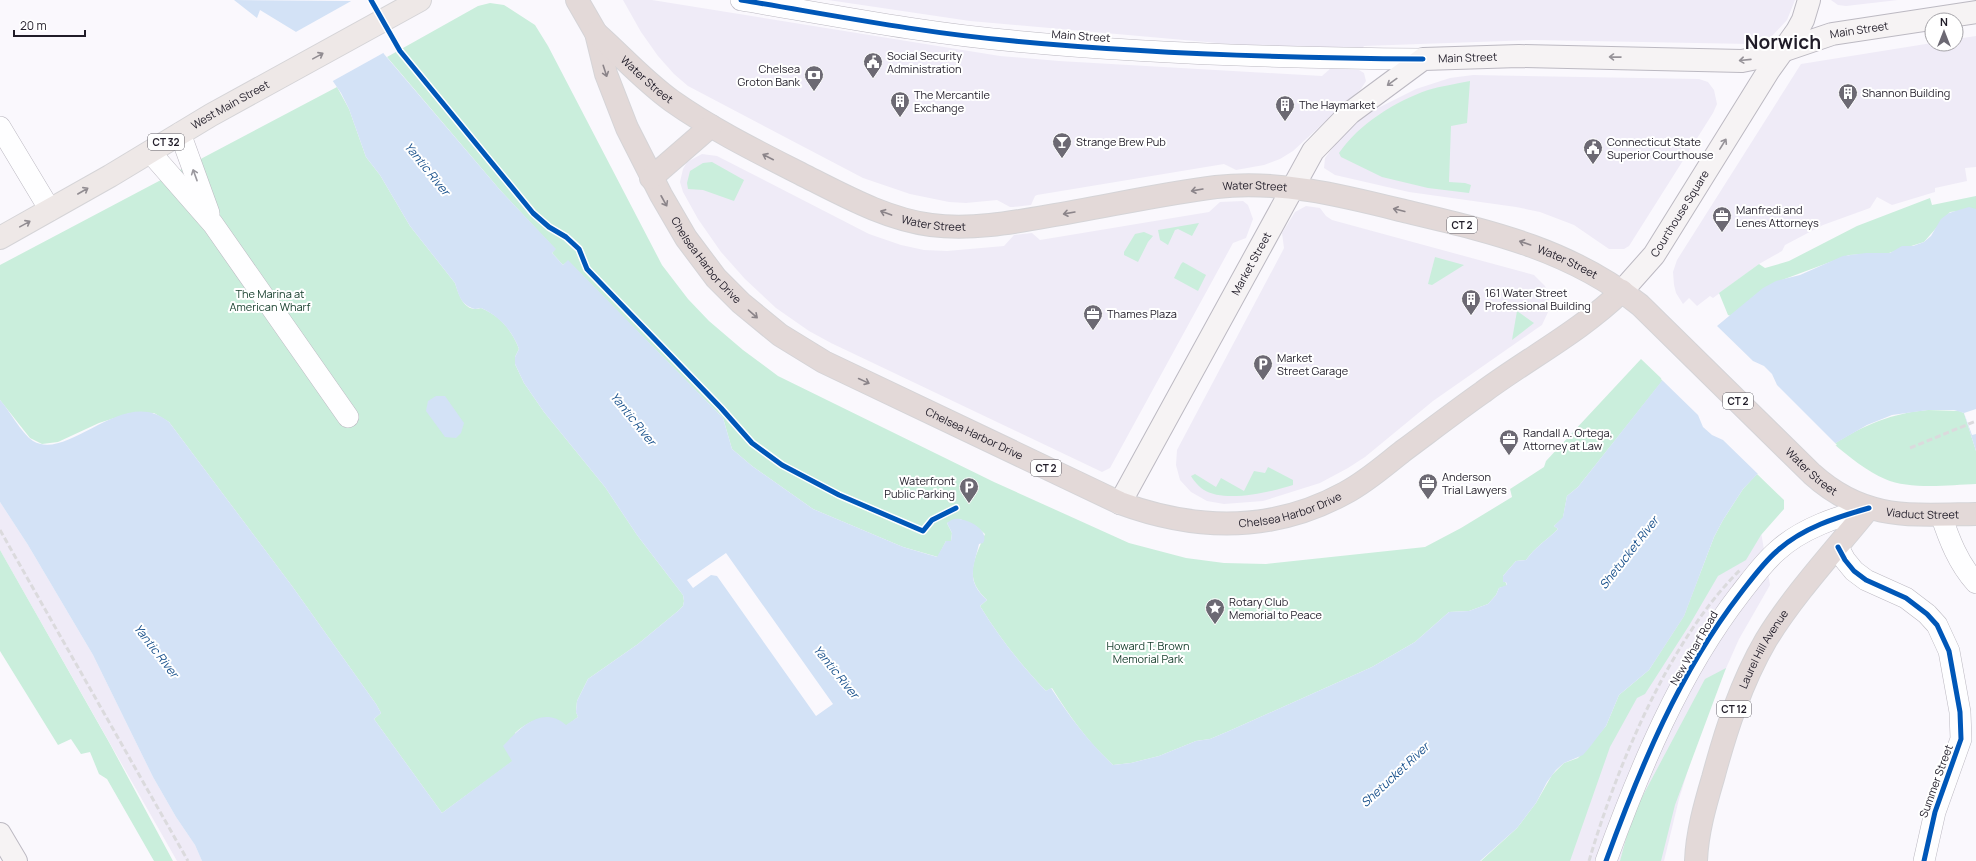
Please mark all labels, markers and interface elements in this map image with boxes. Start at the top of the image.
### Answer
scale bar [14,12,85,38]
north arrow [1924,12,1964,52]
text: N [1940,14,1948,29]
text: 20 m [20,17,47,34]
street label: Main Street [1829,17,1889,41]
street label: Main Street [1051,26,1111,45]
district label: Norwich [1745,29,1821,55]
place label: Social Security Administration [887,48,962,76]
street label: Main Street [1438,49,1497,66]
one-way arrow [312,51,324,59]
public building icon: Social Security Administration [862,51,884,79]
street label: Water Street [618,52,676,106]
one-way arrow [1609,53,1622,61]
one-way arrow [1739,57,1752,64]
place label: Chelsea Groton Bank [738,61,801,89]
one-way arrow [601,64,609,76]
bank icon: Chelsea Groton Bank [803,64,825,92]
street label: West Main Street [188,76,272,132]
one-way arrow [1386,78,1397,86]
building icon: Shannon Building [1837,82,1859,110]
place label: Shannon Building [1862,85,1950,100]
place label: The Mercantile Exchange [914,87,990,115]
building icon: The Mercantile Exchange [889,90,911,118]
building icon: The Haymarket [1274,94,1296,122]
place label: The Haymarket [1299,97,1375,112]
bar icon: Strange Brew Pub [1051,131,1073,159]
road number: CT 32 [148,134,184,150]
place label: Strange Brew Pub [1076,134,1166,149]
place label: Connecticut State Superior Courthouse [1607,134,1714,162]
public building icon: Connecticut State Superior Courthouse [1582,137,1604,165]
water label: Yantic River [401,139,455,200]
one-way arrow [1719,139,1727,150]
one-way arrow [762,153,774,160]
street label: Courthouse Square [1647,167,1712,260]
one-way arrow [191,169,199,181]
street label: Water Street [1222,177,1288,194]
one-way arrow [77,186,89,194]
one-way arrow [1191,187,1204,195]
one-way arrow [661,195,668,207]
place label: Manfredi and Lenes Attorneys [1736,202,1819,230]
one-way arrow [1393,205,1406,213]
office icon: Manfredi and Lenes Attorneys [1711,205,1733,233]
one-way arrow [879,209,892,216]
one-way arrow [1063,209,1076,217]
street label: Water Street [900,211,966,234]
street label: Chelsea Harbor Drive [668,214,745,307]
road number: CT 2 [1447,217,1477,233]
one-way arrow [19,220,31,227]
street label: Market Street [1227,229,1274,298]
one-way arrow [1520,238,1532,246]
street label: Water Street [1535,241,1600,282]
place label: 161 Water Street Professional Building [1485,285,1591,313]
park label: The Marina at American Wharf [230,286,311,314]
building icon: 161 Water Street Professional Building [1460,288,1482,316]
office icon: Thames Plaza [1082,303,1104,331]
place label: Thames Plaza [1107,306,1177,321]
one-way arrow [747,309,758,318]
place label: Market Street Garage [1277,350,1349,378]
parking icon: Market Street Garage [1252,353,1274,381]
one-way arrow [857,378,869,385]
water label: Yantic River [607,389,661,450]
road number: CT 2 [1723,393,1753,409]
street label: Chelsea Harbor Drive [923,403,1026,463]
place label: Randall A. Ortega, Attorney at Law [1523,425,1613,453]
office icon: Randall A. Ortega, Attorney at Law [1498,428,1520,456]
street label: Water Street [1782,444,1841,498]
road number: CT 2 [1031,460,1061,476]
place label: Anderson Trial Lawyers [1442,469,1507,497]
office icon: Anderson Trial Lawyers [1417,472,1439,500]
place label: Waterfront Public Parking [884,473,955,501]
parking icon: Waterfront Public Parking [958,476,980,504]
street label: Chelsea Harbor Drive [1238,488,1344,530]
street label: Viaduct Street [1885,504,1959,522]
water label: Shetucket River [1595,512,1663,592]
place label: Rotary Club Memorial to Peace [1229,594,1323,622]
place icon: Rotary Club Memorial to Peace [1204,597,1226,625]
street label: Laurel Hill Avenue [1735,606,1791,691]
street label: New Wharf Road [1666,608,1721,688]
water label: Yantic River [130,620,184,682]
park label: Howard T. Brown Memorial Park [1107,638,1189,666]
water label: Yantic River [810,642,864,703]
road number: CT 12 [1717,701,1751,717]
water label: Shetucket River [1357,737,1434,811]
street label: Summer Street [1915,742,1956,819]

